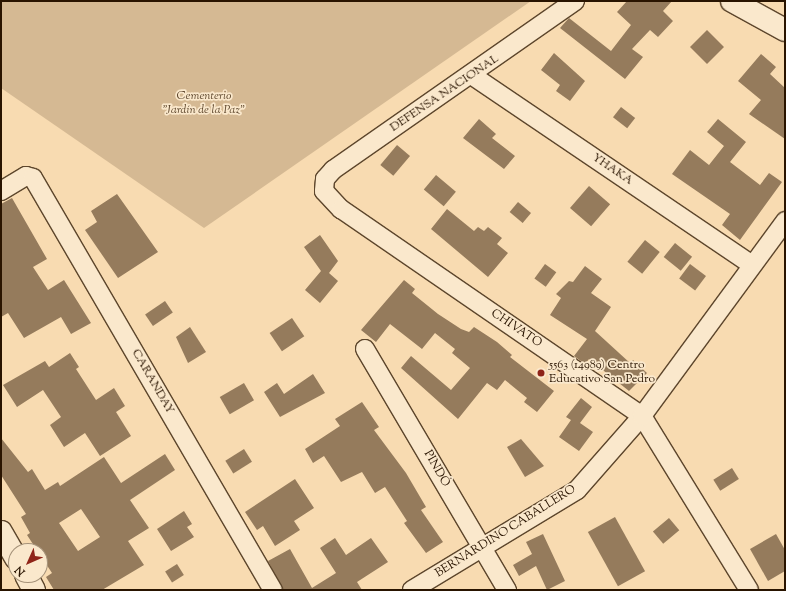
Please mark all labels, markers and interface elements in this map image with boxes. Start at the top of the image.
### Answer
street label: DEFENSA NACIONAL [388,52,502,136]
park label: Cementerio "Jardín de la Paz" [163,90,245,118]
street label: YHAKA [589,151,635,189]
street label: CHIVATO [488,307,544,351]
street label: CARANDAY [128,347,176,417]
place label: 5563 (14989) Centro Educativo San Pedro [549,359,655,387]
marker: 5563 (14989) Centro Educativo San Pedro [536,368,546,378]
street label: PINDÓ [420,448,452,490]
street label: BERNARDINO CABALLERO [433,483,579,581]
north arrow [8,543,48,583]
text: N [11,562,29,580]

